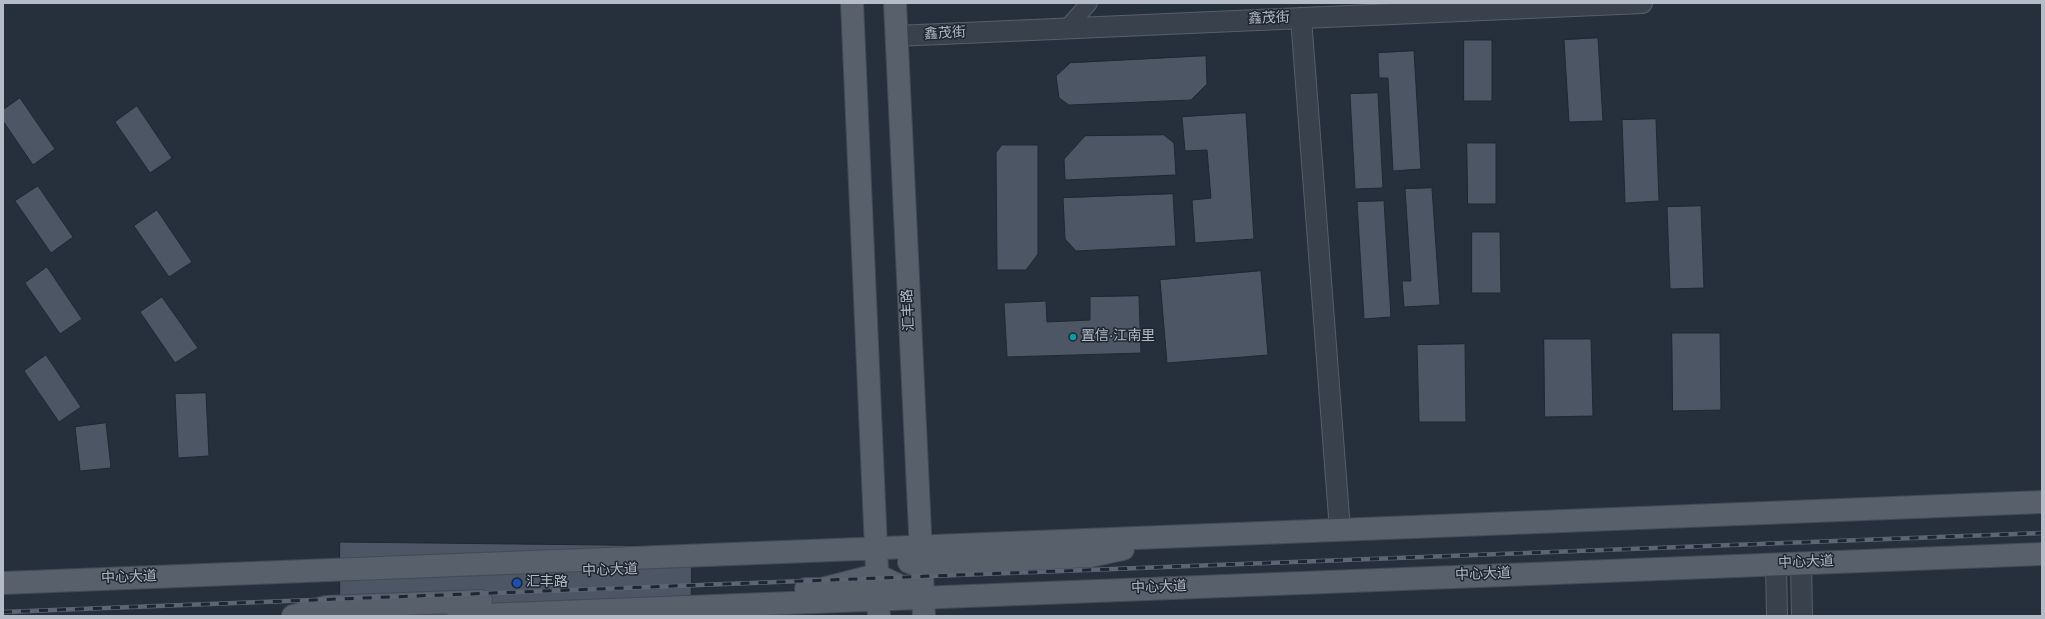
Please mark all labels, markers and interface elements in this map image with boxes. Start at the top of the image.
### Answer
street label: 鑫茂街 [1248,10,1290,28]
street label: 鑫茂街 [924,25,966,43]
street label: 汇丰路 [900,289,918,331]
place label: 置信·江南里 [1081,329,1155,345]
marker: 置信·江南里 [1068,332,1078,342]
street label: 中心大道 [1778,554,1834,572]
street label: 中心大道 [582,562,638,580]
street label: 中心大道 [1455,566,1511,584]
street label: 中心大道 [101,569,157,587]
place label: 汇丰路 [526,575,568,591]
marker: 汇丰路 [511,577,523,589]
street label: 中心大道 [1131,579,1187,597]

